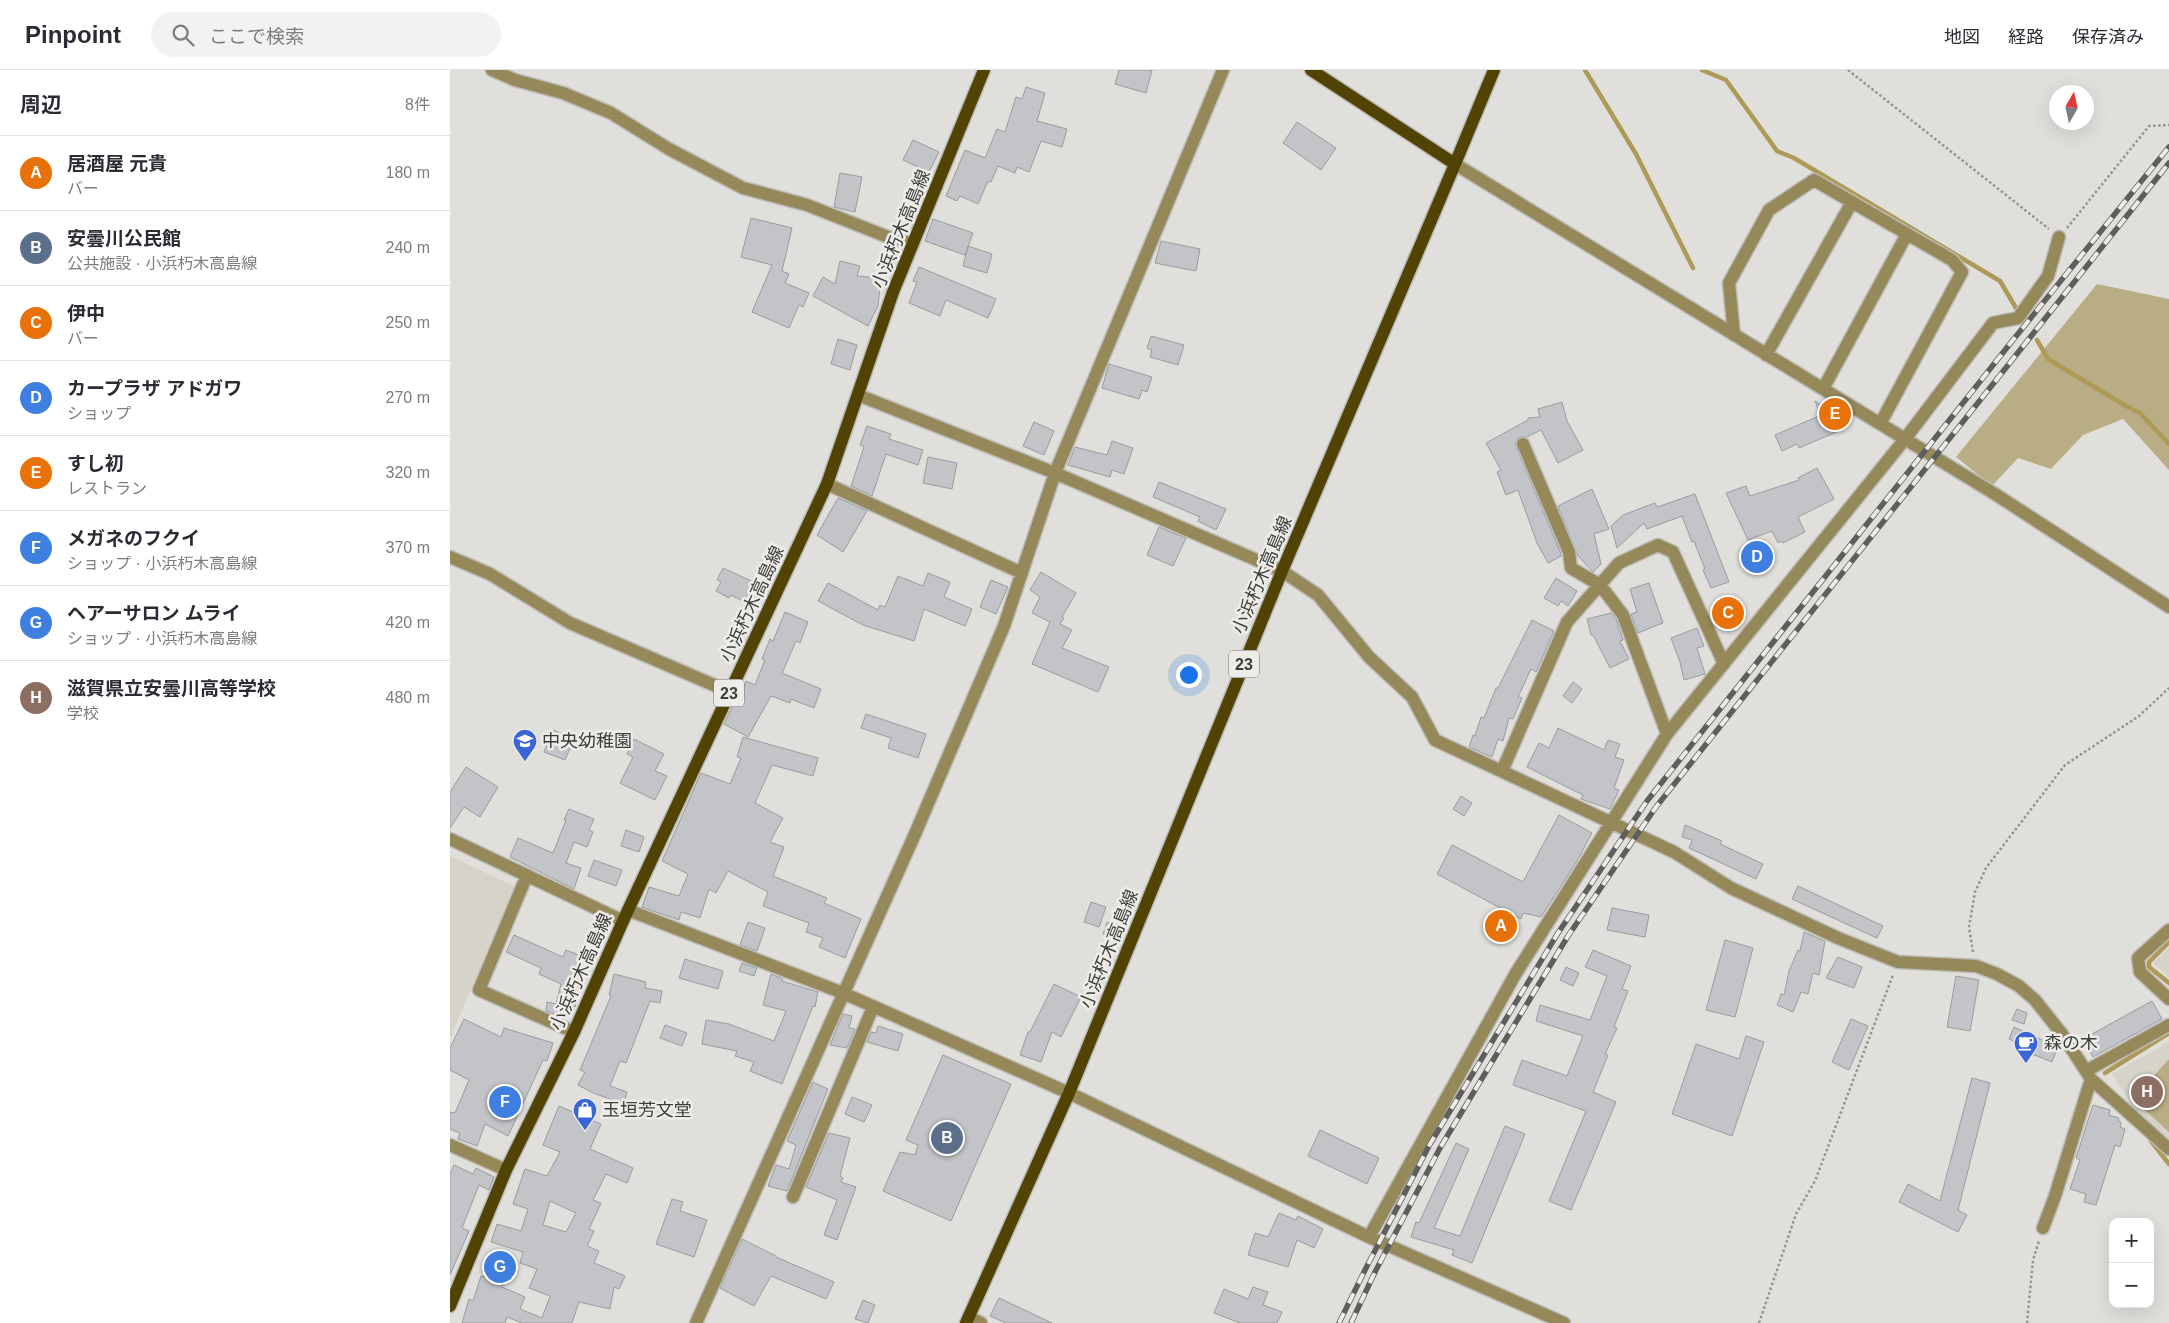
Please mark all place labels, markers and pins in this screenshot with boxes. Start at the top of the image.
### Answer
pin: E [1819,395,1851,433]
pin: D [1741,538,1773,576]
pin: C [1712,594,1744,632]
school or university icon: 中央幼稚園 [512,728,538,762]
place label: 中央幼稚園 [542,731,632,751]
pin: A [1485,907,1517,945]
cafe icon: 森の木 [2013,1030,2039,1064]
place label: 森の木 [2044,1033,2098,1053]
pin: H [2131,1073,2163,1111]
pin: F [489,1083,521,1121]
shop icon: 玉垣芳文堂 [572,1097,598,1131]
place label: 玉垣芳文堂 [602,1100,692,1120]
pin: B [931,1119,963,1157]
pin: G [484,1248,516,1286]

